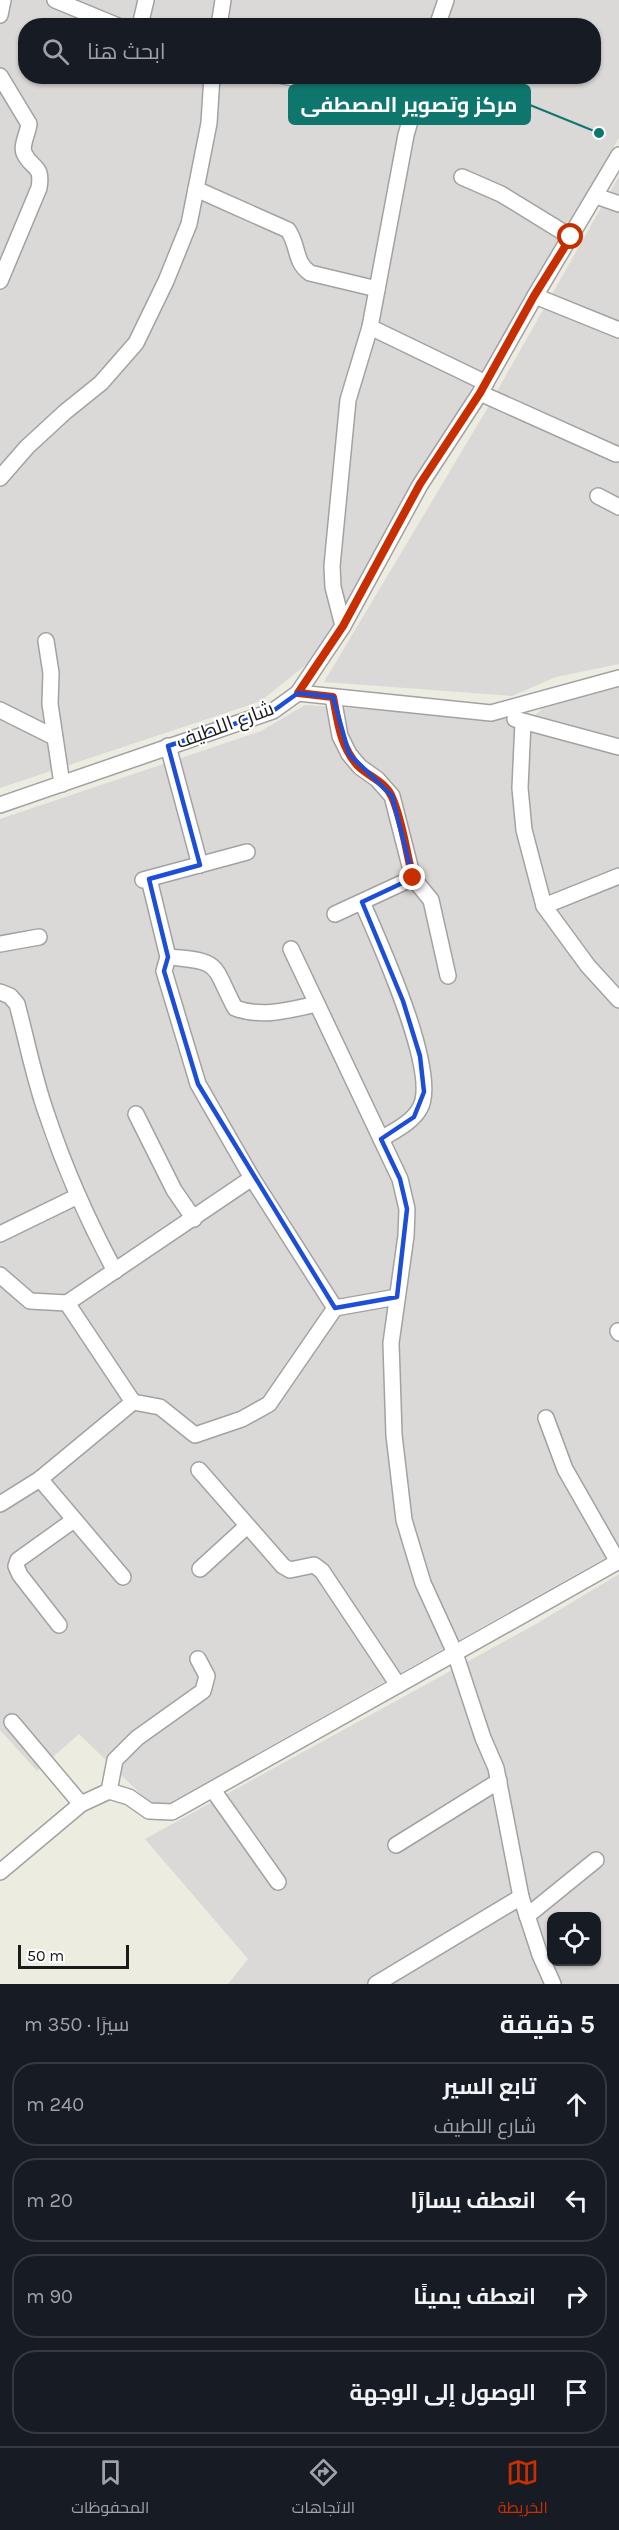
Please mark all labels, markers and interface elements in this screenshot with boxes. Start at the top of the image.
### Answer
search box [18,18,601,84]
icon: search [39,35,72,68]
text: ابحث هنا [87,39,166,65]
callout: مركز وتصوير المصطفى [289,85,530,124]
text: مركز وتصوير المصطفى [300,93,518,118]
route start [557,223,583,249]
street label: شارع اللطيف [173,697,278,755]
route end [399,864,425,890]
map controls [547,1912,601,1966]
button: locate [547,1912,601,1966]
scale bar [18,1942,129,1970]
text: 50 m [27,1946,64,1965]
text: 5 دقيقة [500,2009,595,2040]
text: سيرًا · 350 m [24,2013,129,2036]
text: تابع السير [443,2074,536,2100]
icon: ahead [560,2088,593,2121]
text: 240 m [26,2093,84,2116]
text: شارع اللطيف [434,2115,536,2138]
icon: left [560,2184,593,2217]
text: انعطف يسارًا [410,2188,536,2214]
text: 20 m [26,2189,73,2212]
icon: right [560,2280,593,2313]
text: انعطف يمينًا [413,2284,536,2310]
text: 90 m [26,2285,73,2308]
icon: arrive [560,2376,593,2409]
text: الوصول إلى الوجهة [350,2380,536,2406]
tab: المحفوظات [71,2456,149,2522]
tab: الاتجاهات [292,2456,355,2522]
tab: الخريطة [498,2456,548,2522]

